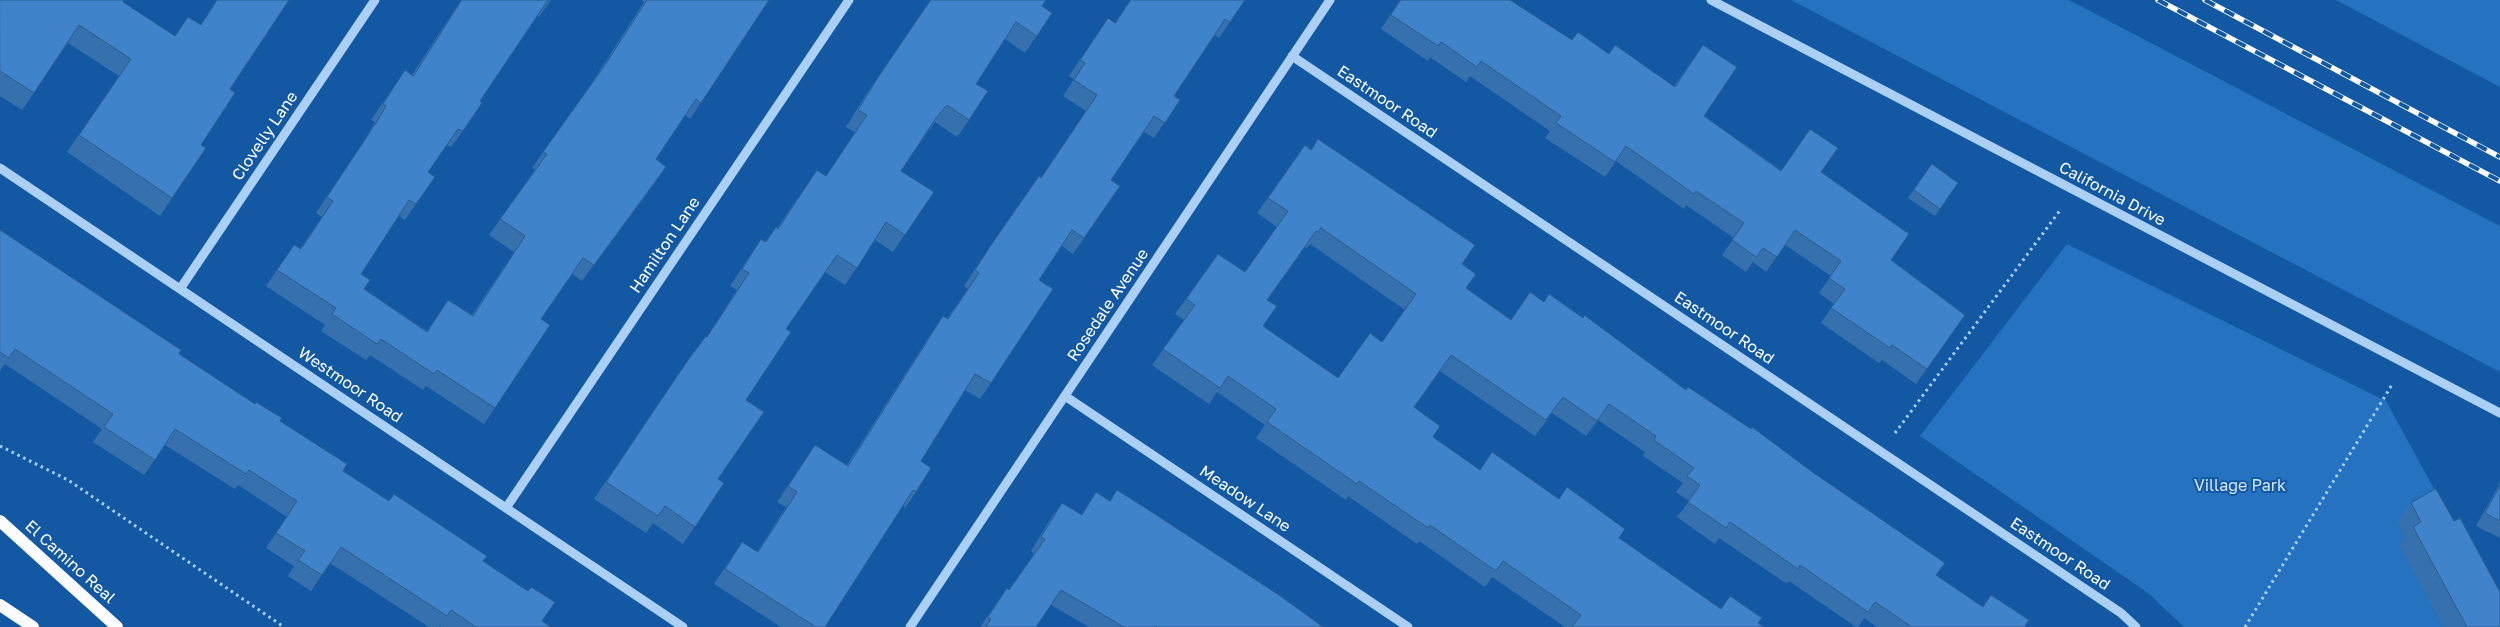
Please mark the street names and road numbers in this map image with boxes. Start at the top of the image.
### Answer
street label: Eastmoor Road [1333,62,1441,142]
street label: Clovelly Lane [228,88,302,184]
street label: California Drive [2056,158,2168,230]
street label: Hamilton Lane [626,193,704,297]
street label: Rosedale Avenue [1063,245,1153,365]
street label: Eastmoor Road [1670,288,1778,368]
street label: Westmoor Road [294,343,406,427]
street label: Meadow Lane [1196,461,1294,537]
street label: Eastmoor Road [2006,514,2114,594]
street label: El Camino Real [21,516,119,608]

